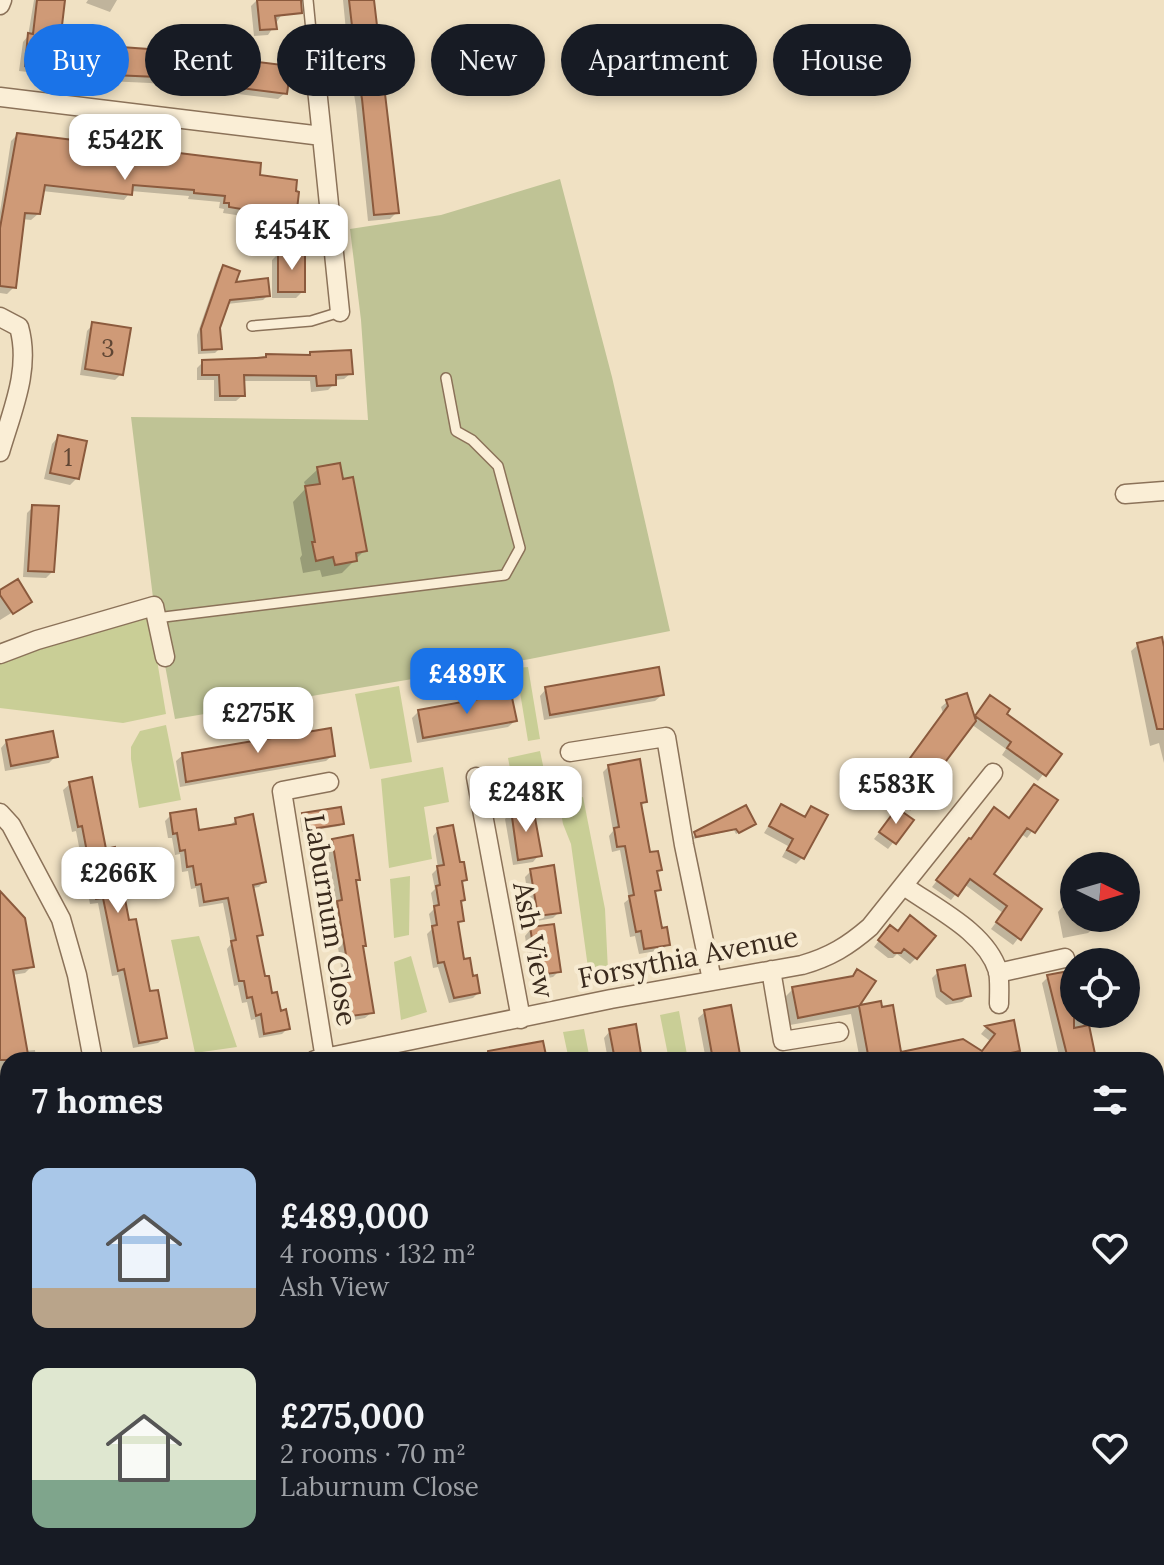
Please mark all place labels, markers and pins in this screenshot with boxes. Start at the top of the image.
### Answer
pin: £542K [69,114,181,182]
pin: £454K [236,204,348,272]
pin: £489K [411,648,523,716]
pin: £275K [202,687,314,755]
pin: £583K [840,758,952,826]
pin: £248K [470,766,582,834]
pin: £266K [62,847,174,915]

